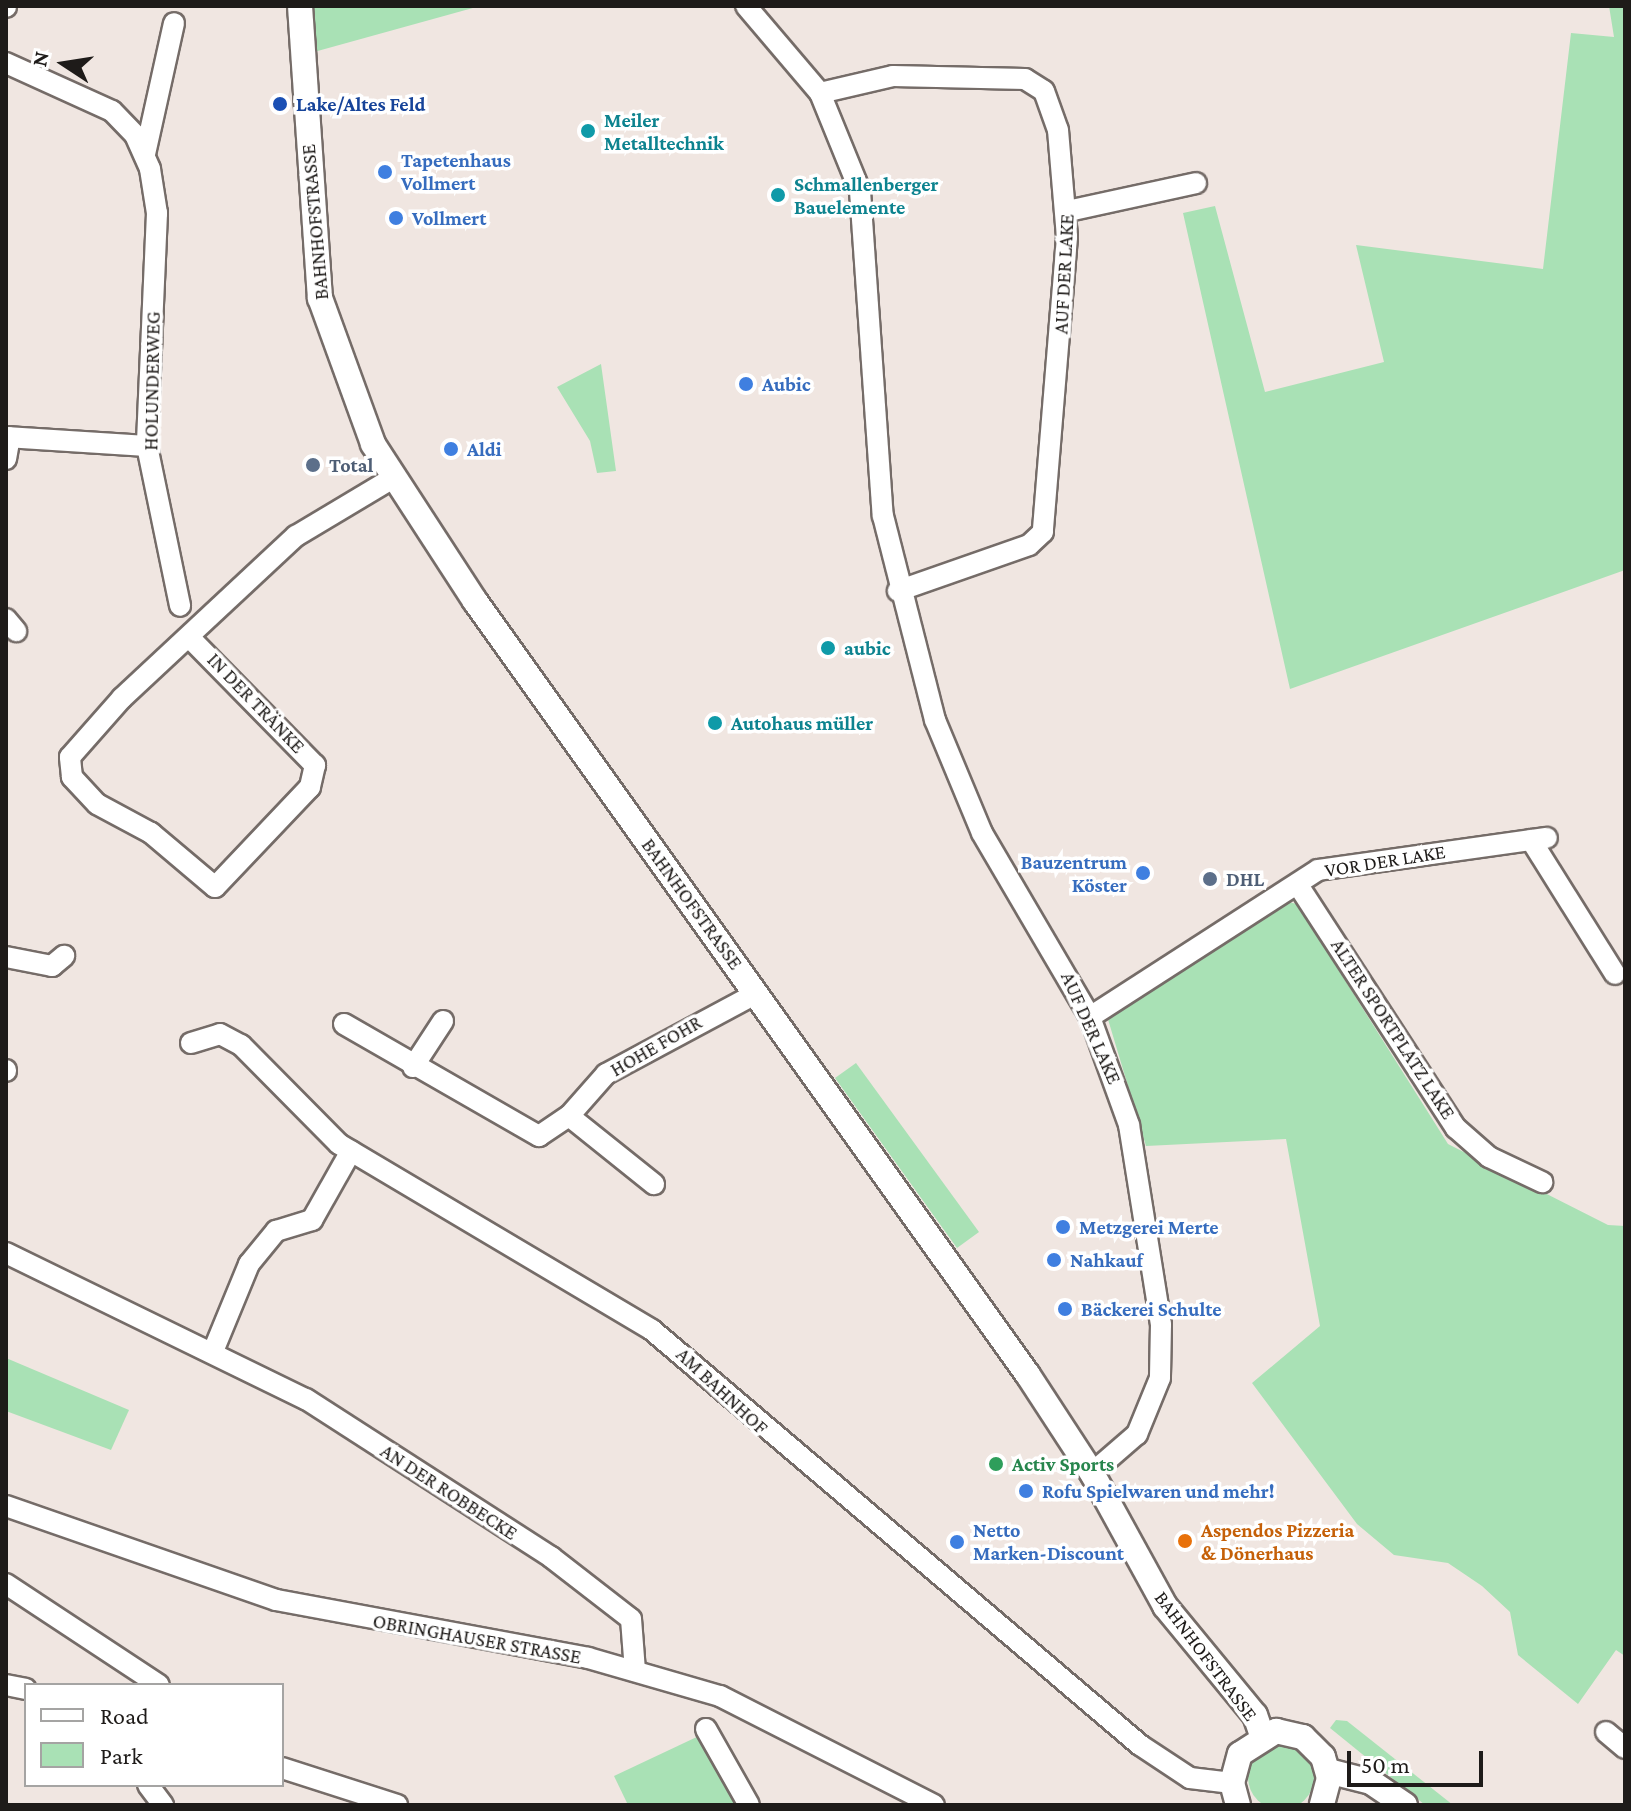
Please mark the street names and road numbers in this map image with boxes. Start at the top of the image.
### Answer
street label: BAHNHOFSTRASSE [296,143,334,301]
street label: AUF DER LAKE [1049,213,1079,335]
street label: HOLUNDERWEG [139,311,165,451]
street label: IN DER TRÄNKE [202,648,310,758]
street label: BAHNHOFSTRASSE [636,834,748,974]
street label: VOR DER LAKE [1323,840,1447,882]
street label: ALTER SPORTPLATZ LAKE [1326,934,1460,1124]
street label: AUF DER LAKE [1056,968,1126,1088]
street label: HOHE FOHR [606,1010,706,1082]
street label: AM BAHNHOF [671,1342,773,1440]
street label: AN DER ROBBECKE [376,1439,522,1545]
street label: BAHNHOFSTRASSE [1149,1586,1263,1726]
street label: OBRINGHAUSER STRASSE [371,1609,583,1669]

